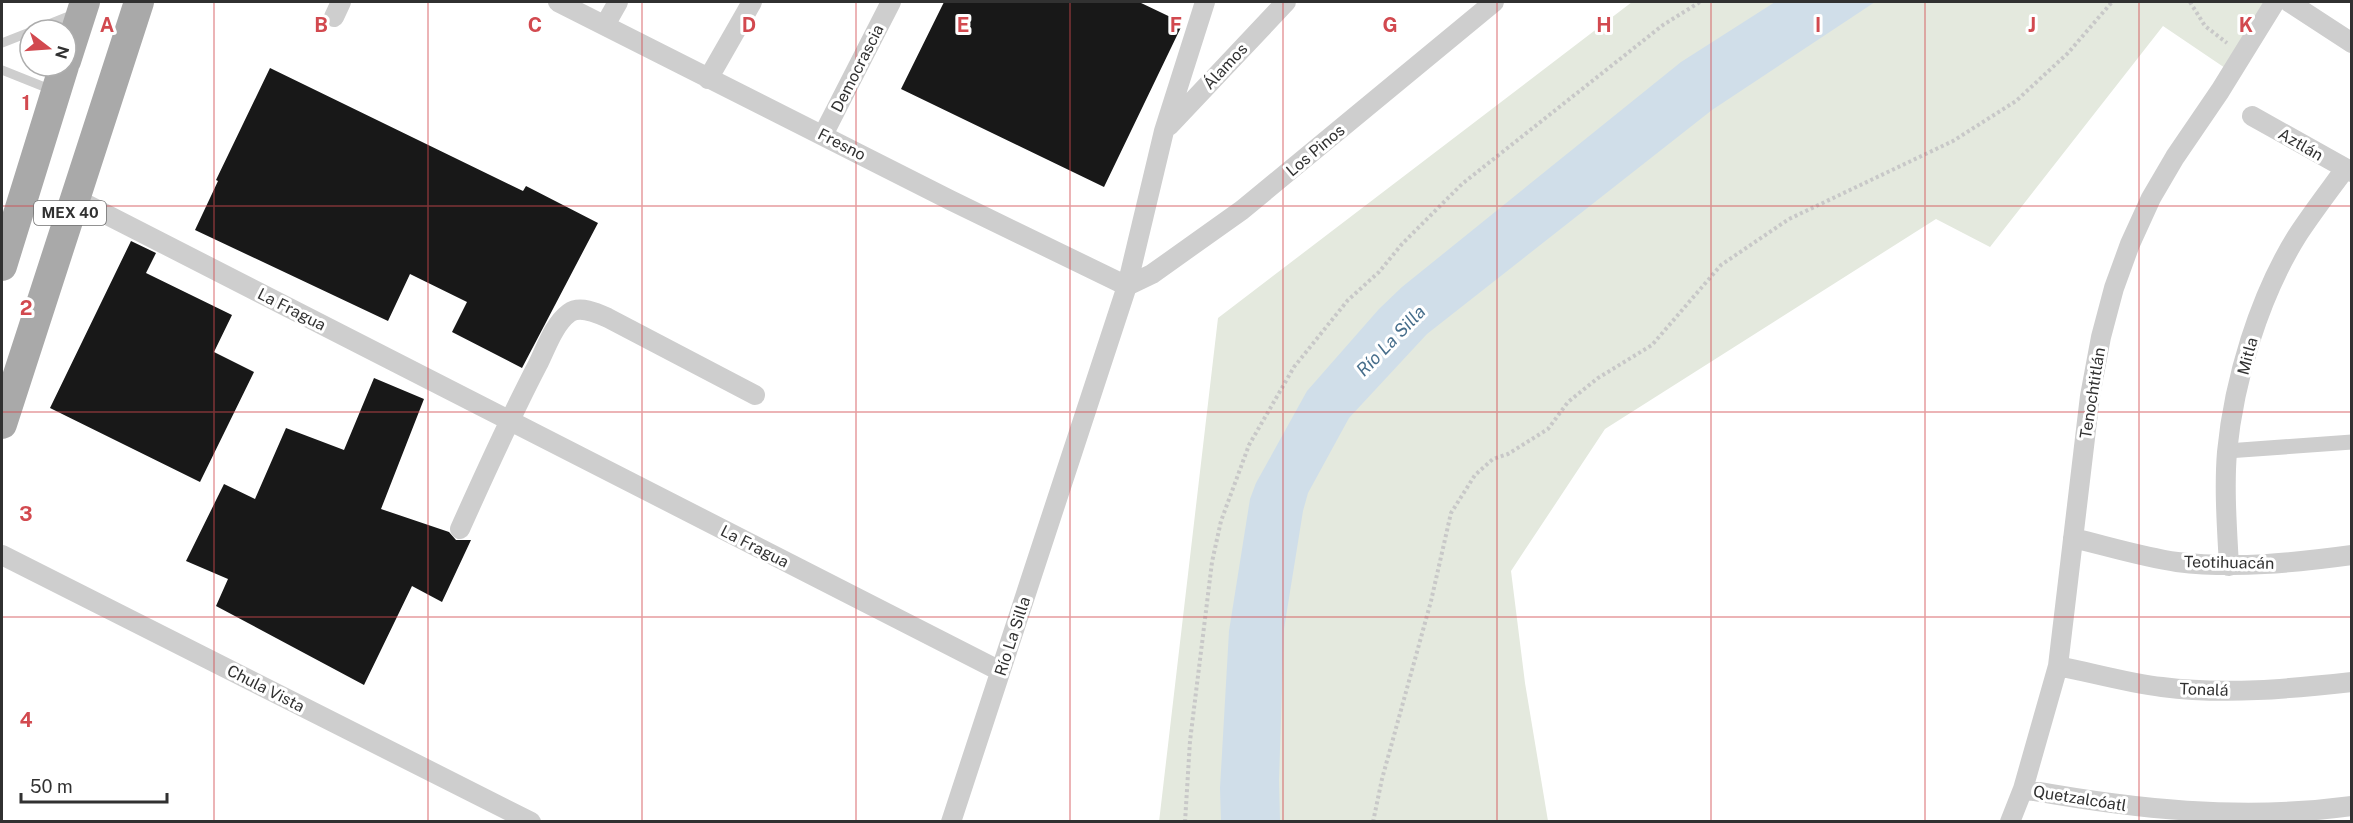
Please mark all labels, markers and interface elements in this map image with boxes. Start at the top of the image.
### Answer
text: A [100,13,114,37]
text: B [314,13,328,37]
text: C [528,13,542,37]
text: D [742,13,756,37]
text: E [957,13,969,37]
text: F [1170,13,1182,37]
text: G [1382,13,1398,37]
text: H [1596,13,1612,37]
text: I [1815,13,1821,37]
text: J [2028,13,2036,37]
text: K [2239,13,2253,37]
north arrow [18,18,78,78]
street label: Democrascia [827,21,888,115]
street label: Álamos [1199,39,1251,93]
text: N [51,43,73,61]
text: 1 [22,91,30,115]
street label: Los Pinos [1282,120,1348,180]
street label: Fresno [815,124,869,164]
street label: Aztlán [2275,124,2326,165]
road number: MEX 40 [34,201,106,225]
street label: La Fragua [255,284,329,335]
text: 2 [20,296,32,320]
water label: Río La Silla [1352,301,1429,380]
street label: Mitla [2233,335,2262,377]
street label: Tenochtitlán [2076,346,2109,440]
text: 3 [19,502,33,526]
street label: La Fragua [718,521,792,572]
street label: Teotihuacán [2184,552,2274,573]
street label: Río La Silla [991,594,1034,678]
street label: Chula Vista [224,661,308,716]
street label: Tonalá [2179,679,2229,700]
text: 4 [19,708,33,732]
scale bar [21,766,166,804]
text: 50 m [30,776,73,797]
street label: Quetzalcóatl [2032,782,2128,815]

